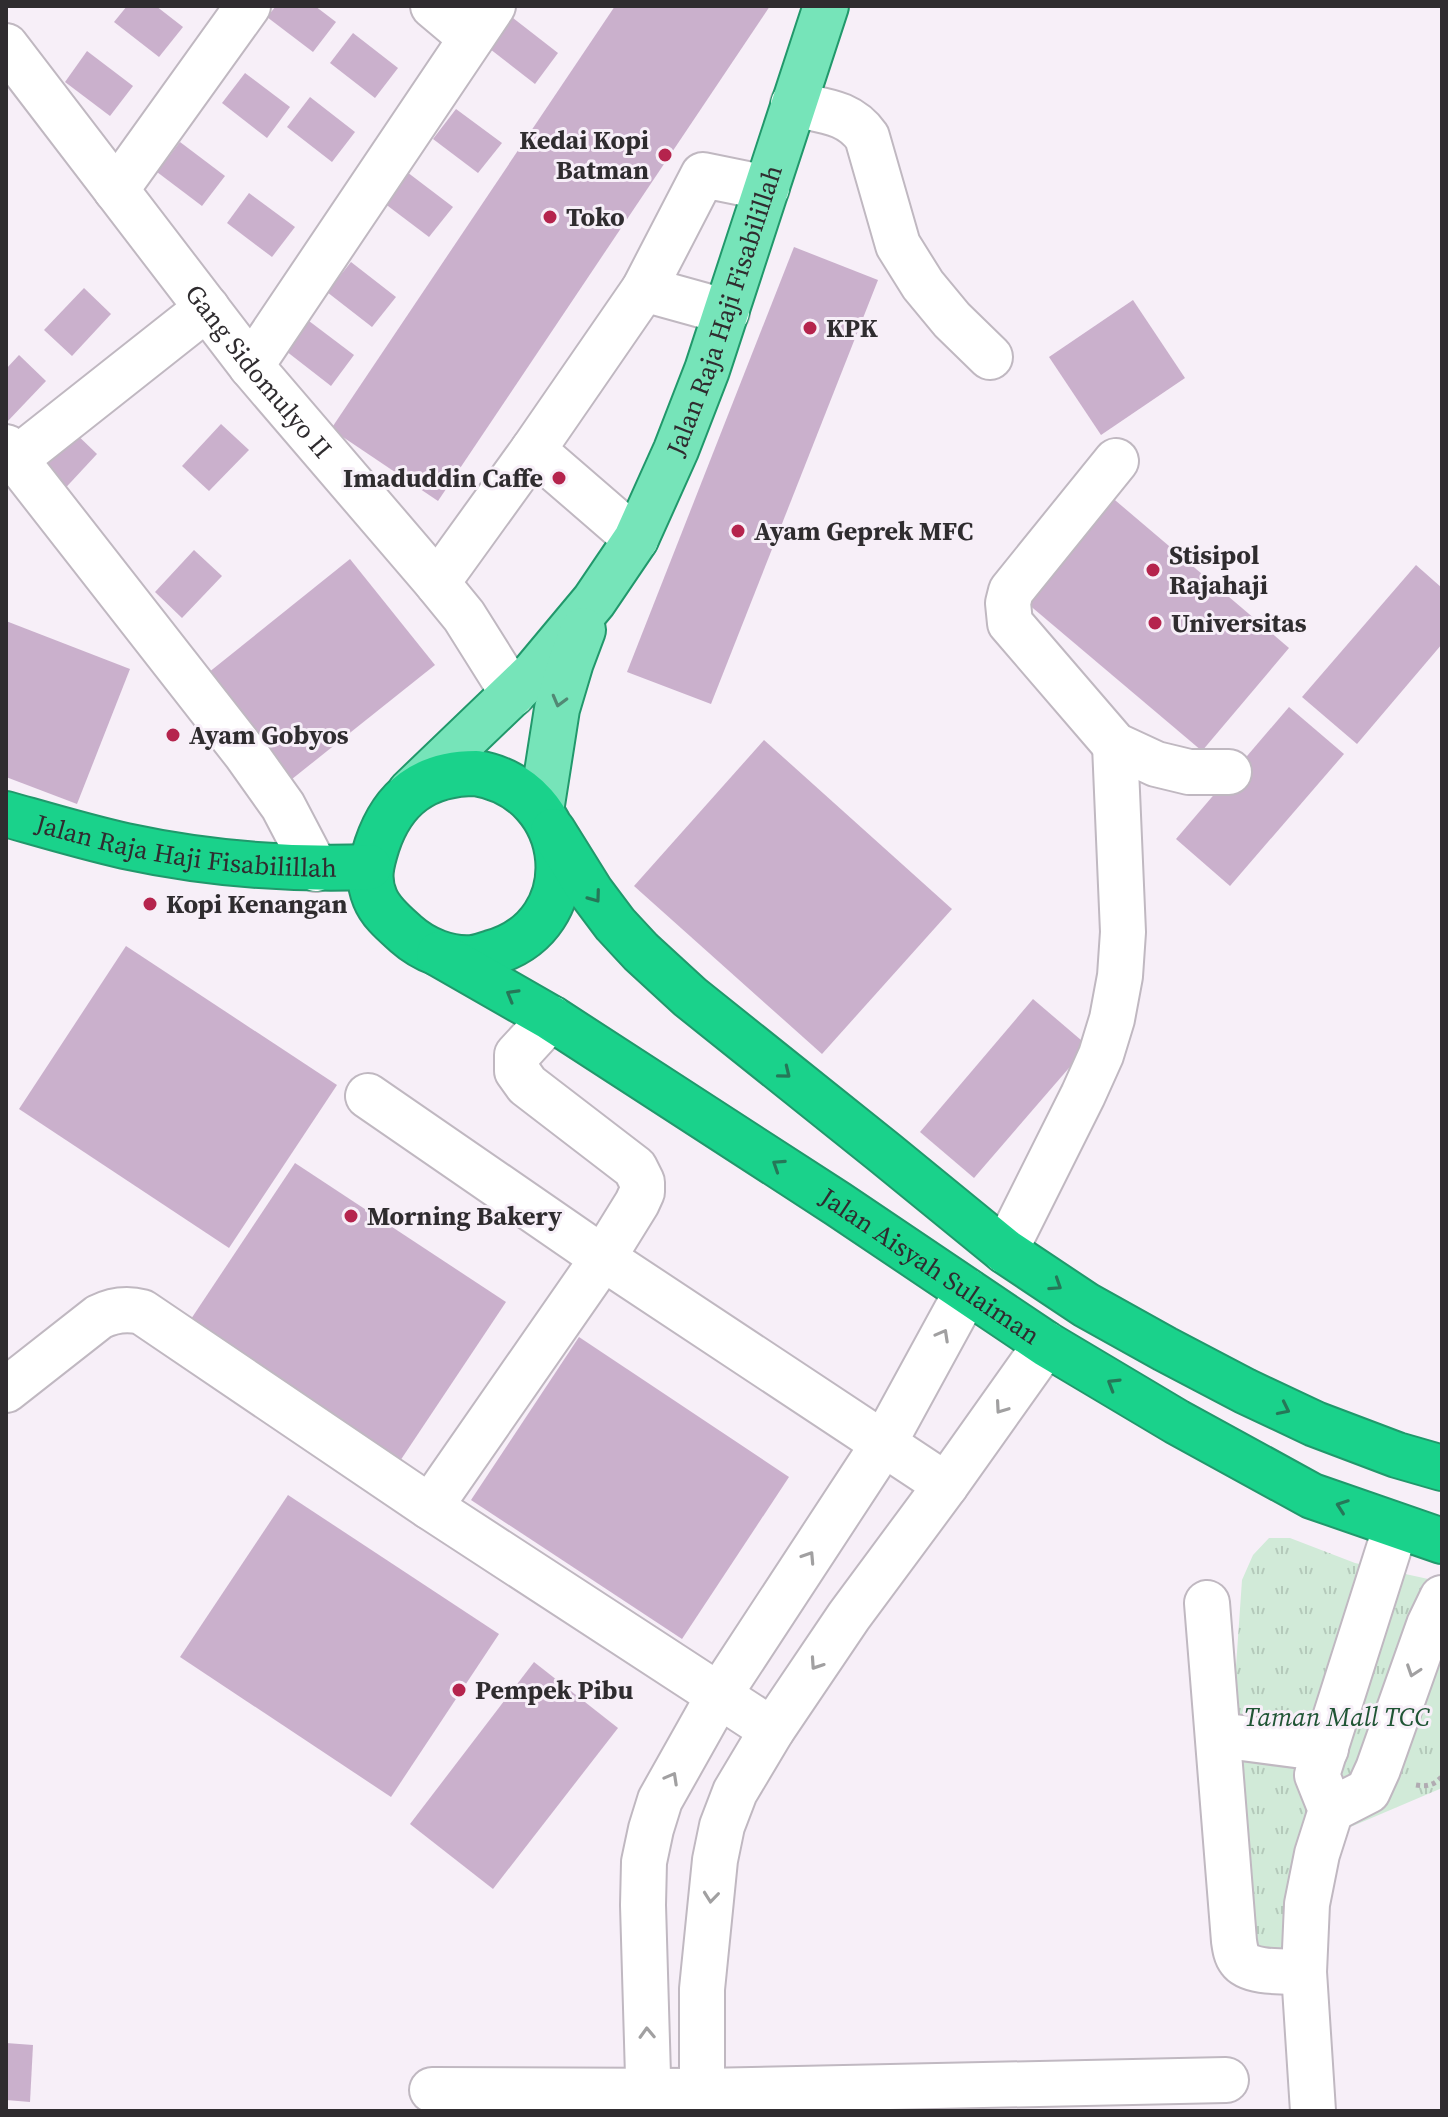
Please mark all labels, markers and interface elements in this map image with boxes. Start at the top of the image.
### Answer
place label: Kedai Kopi Batman [519,122,649,188]
marker: Kedai Kopi Batman [656,146,674,164]
street label: Jalan Raja Haji Fisabilillah [657,160,791,462]
place label: Toko [566,199,625,235]
marker: Toko [541,208,559,226]
street label: Gang Sidomulyo II [177,277,340,466]
place label: KPK [826,310,878,346]
marker: KPK [801,319,819,337]
place label: Imaduddin Caffe [343,460,543,496]
marker: Imaduddin Caffe [550,469,568,487]
place label: Ayam Geprek MFC [754,513,973,549]
marker: Ayam Geprek MFC [729,522,747,540]
place label: Stisipol Rajahaji [1169,537,1268,603]
marker: Stisipol Rajahaji [1144,561,1162,579]
place label: Universitas [1171,605,1307,641]
marker: Universitas [1146,614,1164,632]
one-way arrow [552,694,569,708]
place label: Ayam Gobyos [189,717,349,753]
marker: Ayam Gobyos [164,726,182,744]
street label: Jalan Raja Haji Fisabilillah [30,805,337,886]
place label: Kopi Kenangan [166,886,348,922]
one-way arrow [585,888,600,902]
marker: Kopi Kenangan [141,895,159,913]
one-way arrow [506,989,521,1005]
one-way arrow [776,1063,791,1077]
one-way arrow [772,1160,787,1175]
street label: Jalan Aisyah Sulaiman [812,1179,1047,1353]
place label: Morning Bakery [367,1198,562,1234]
marker: Morning Bakery [342,1207,360,1225]
one-way arrow [1047,1275,1062,1290]
one-way arrow [933,1329,949,1344]
one-way arrow [1107,1378,1122,1394]
one-way arrow [996,1399,1011,1413]
one-way arrow [1275,1399,1290,1415]
one-way arrow [1336,1500,1350,1516]
one-way arrow [799,1552,814,1566]
one-way arrow [811,1656,826,1670]
one-way arrow [1406,1663,1423,1677]
place label: Pempek Pibu [475,1672,633,1708]
marker: Pempek Pibu [450,1681,468,1699]
park label: Taman Mall TCC [1244,1699,1431,1735]
one-way arrow [662,1773,678,1787]
one-way arrow [702,1891,719,1904]
one-way arrow [638,2026,655,2039]

